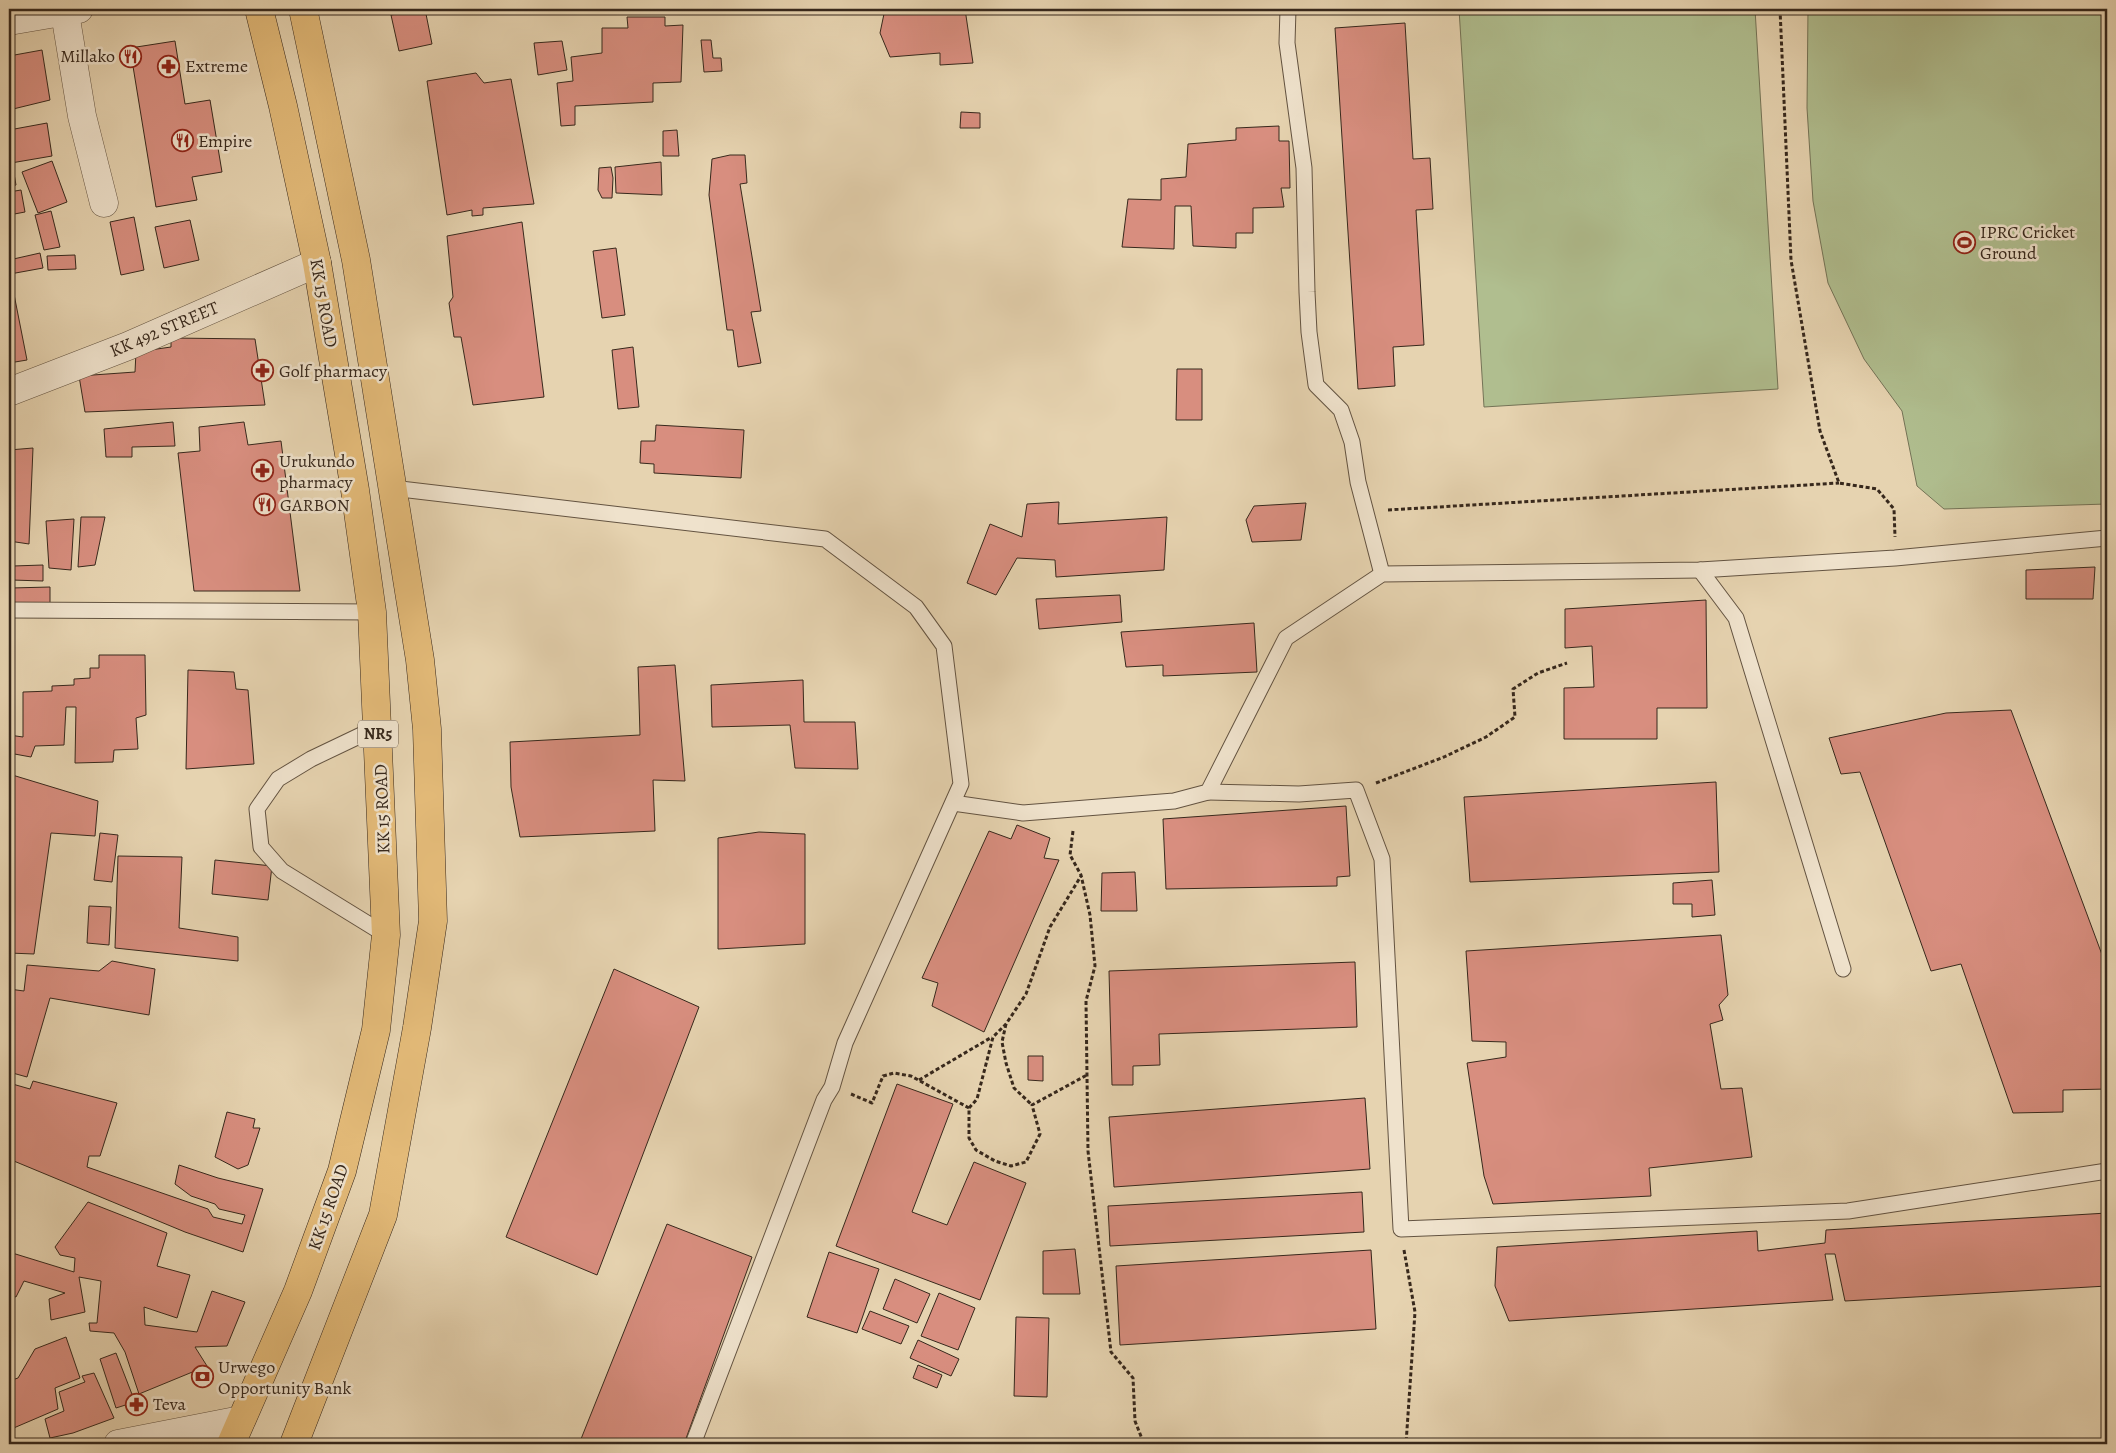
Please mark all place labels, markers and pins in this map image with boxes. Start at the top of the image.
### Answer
place label: Millako [60,44,115,68]
restaurant icon: Millako [119,44,143,68]
pharmacy icon: Extreme [157,54,181,78]
place label: Extreme [185,54,248,78]
restaurant icon: Empire [170,129,194,153]
place label: Empire [198,129,252,153]
place label: IPRC Cricket Ground [1980,220,2075,265]
sports icon: IPRC Cricket Ground [1952,230,1976,254]
pharmacy icon: Golf pharmacy [251,359,275,383]
place label: Golf pharmacy [279,359,388,383]
place label: Urukundo pharmacy [279,449,355,494]
pharmacy icon: Urukundo pharmacy [251,459,275,483]
restaurant icon: GARBON [252,493,276,517]
place label: GARBON [280,493,350,517]
place label: Urwego Opportunity Bank [218,1355,351,1400]
bank icon: Urwego Opportunity Bank [190,1365,214,1389]
pharmacy icon: Teva [125,1392,149,1416]
place label: Teva [153,1392,187,1416]

